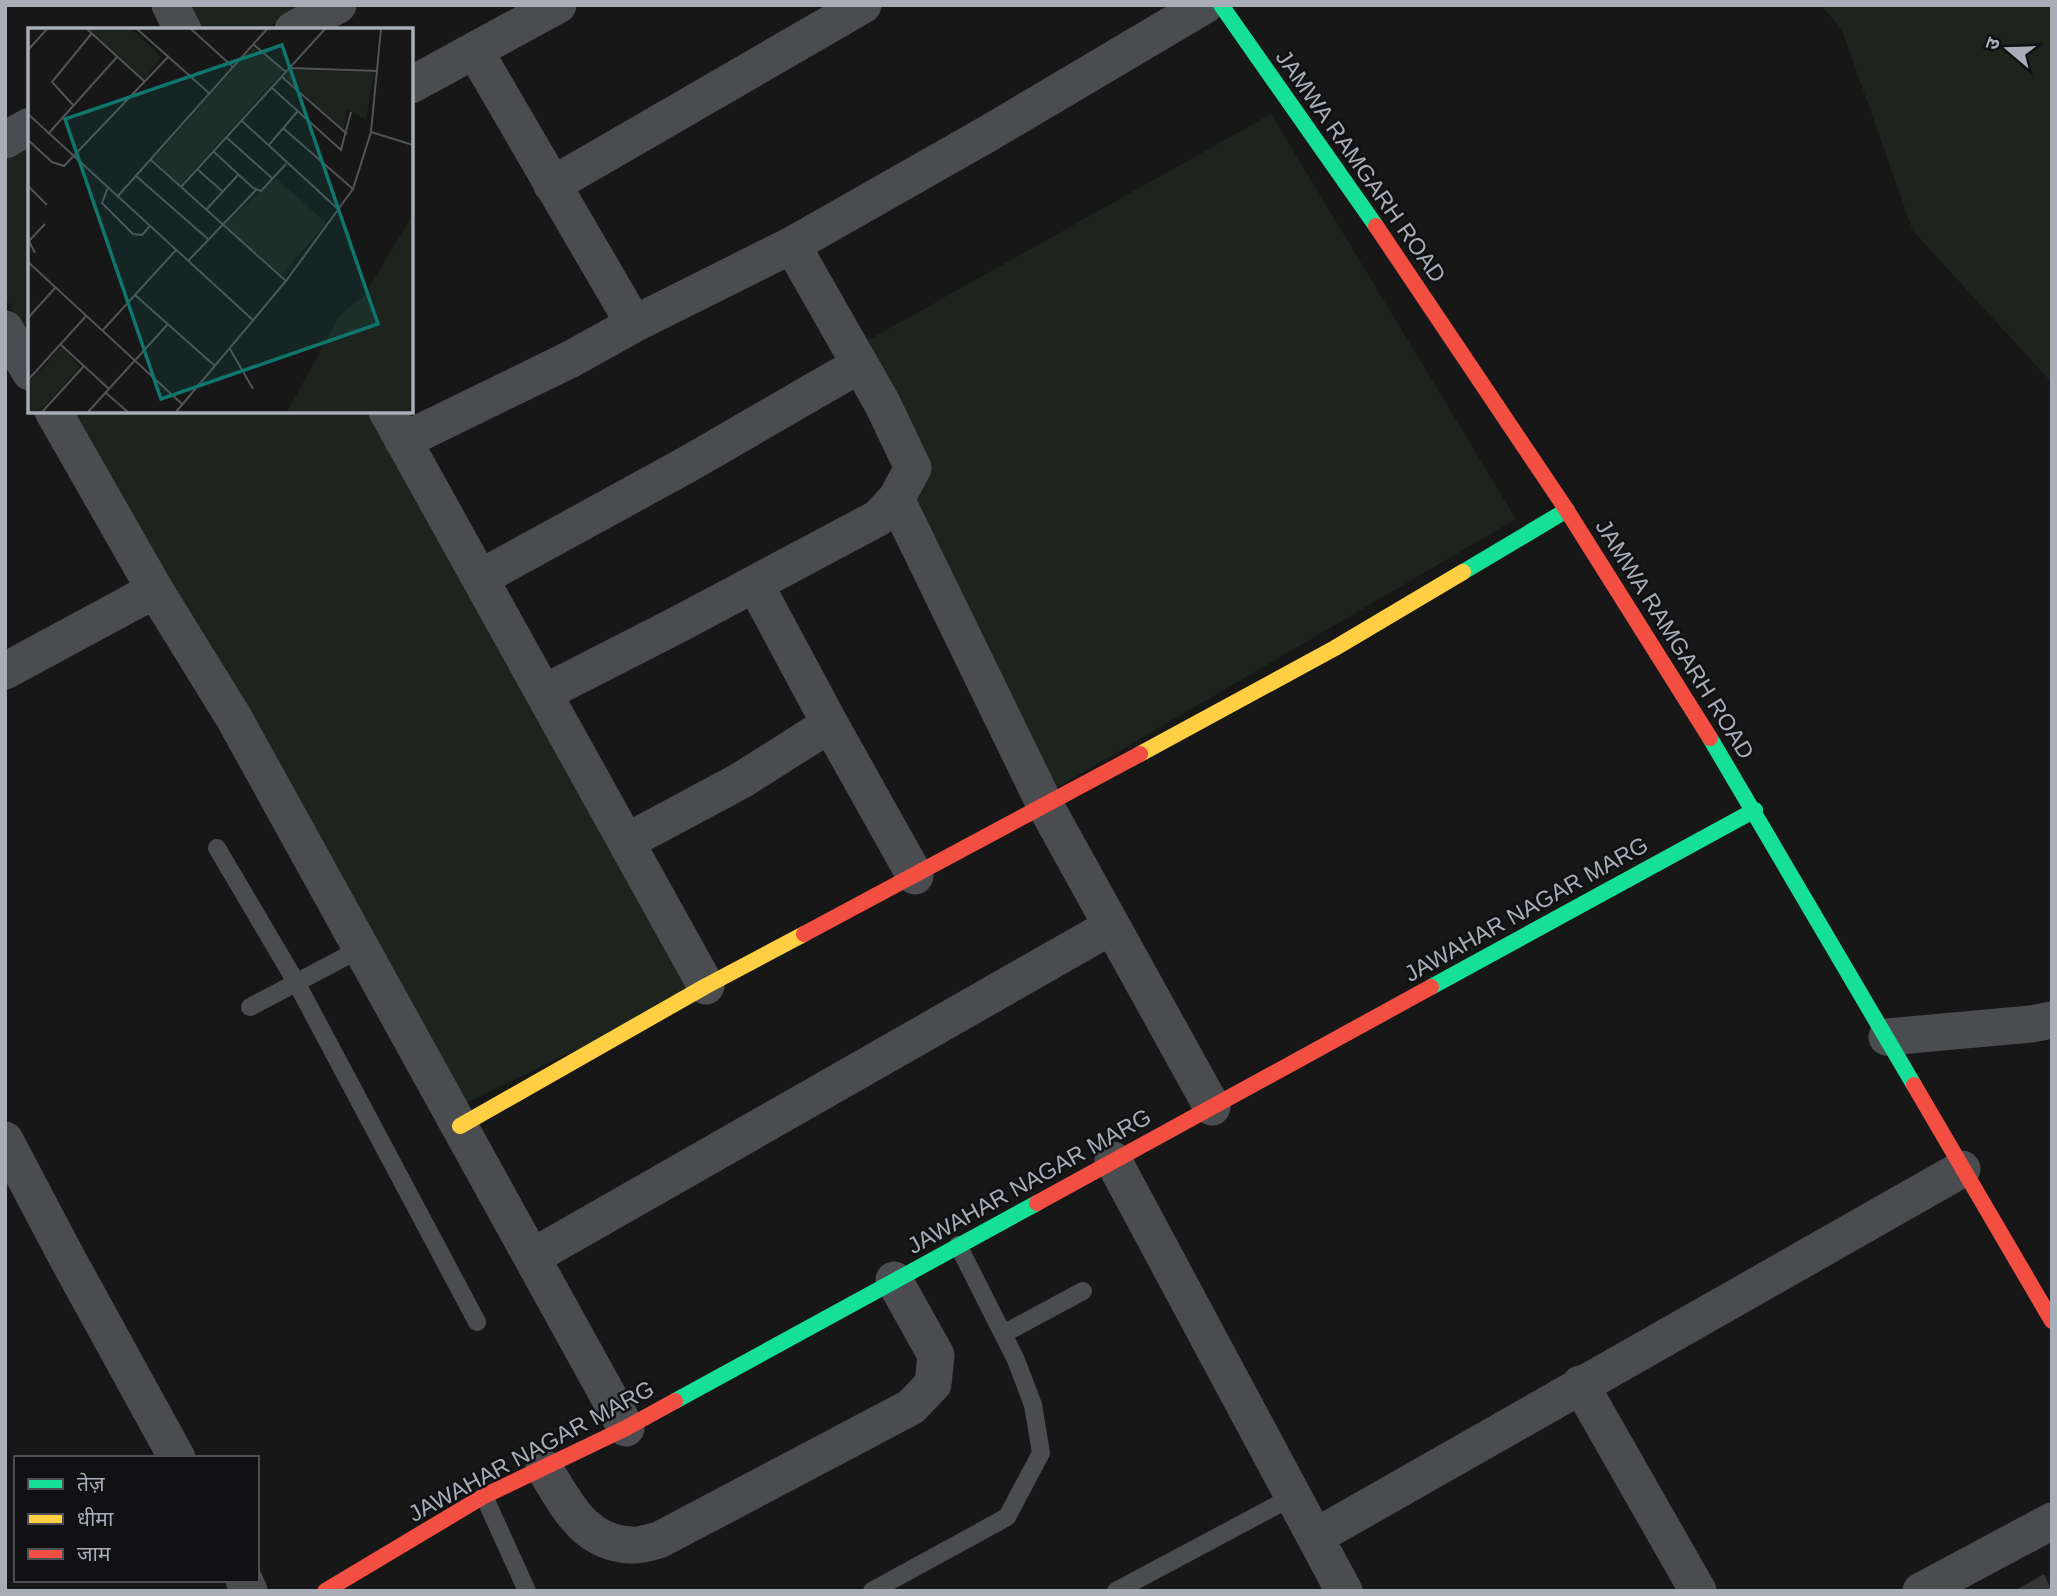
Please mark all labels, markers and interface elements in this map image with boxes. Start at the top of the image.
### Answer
north arrow [1973,14,2043,84]
inset map [28,28,413,413]
text: उ [1981,34,2004,52]
street label: JAMWA RAMGARH ROAD [1271,45,1451,287]
street label: JAMWA RAMGARH ROAD [1590,514,1760,764]
street label: JAWAHAR NAGAR MARG [1400,831,1652,987]
street label: JAWAHAR NAGAR MARG [903,1103,1155,1259]
street label: JAWAHAR NAGAR MARG [404,1375,658,1527]
legend [14,1456,259,1582]
text: तेज़ [77,1472,105,1495]
text: धीमा [77,1507,114,1530]
text: जाम [77,1542,111,1565]

